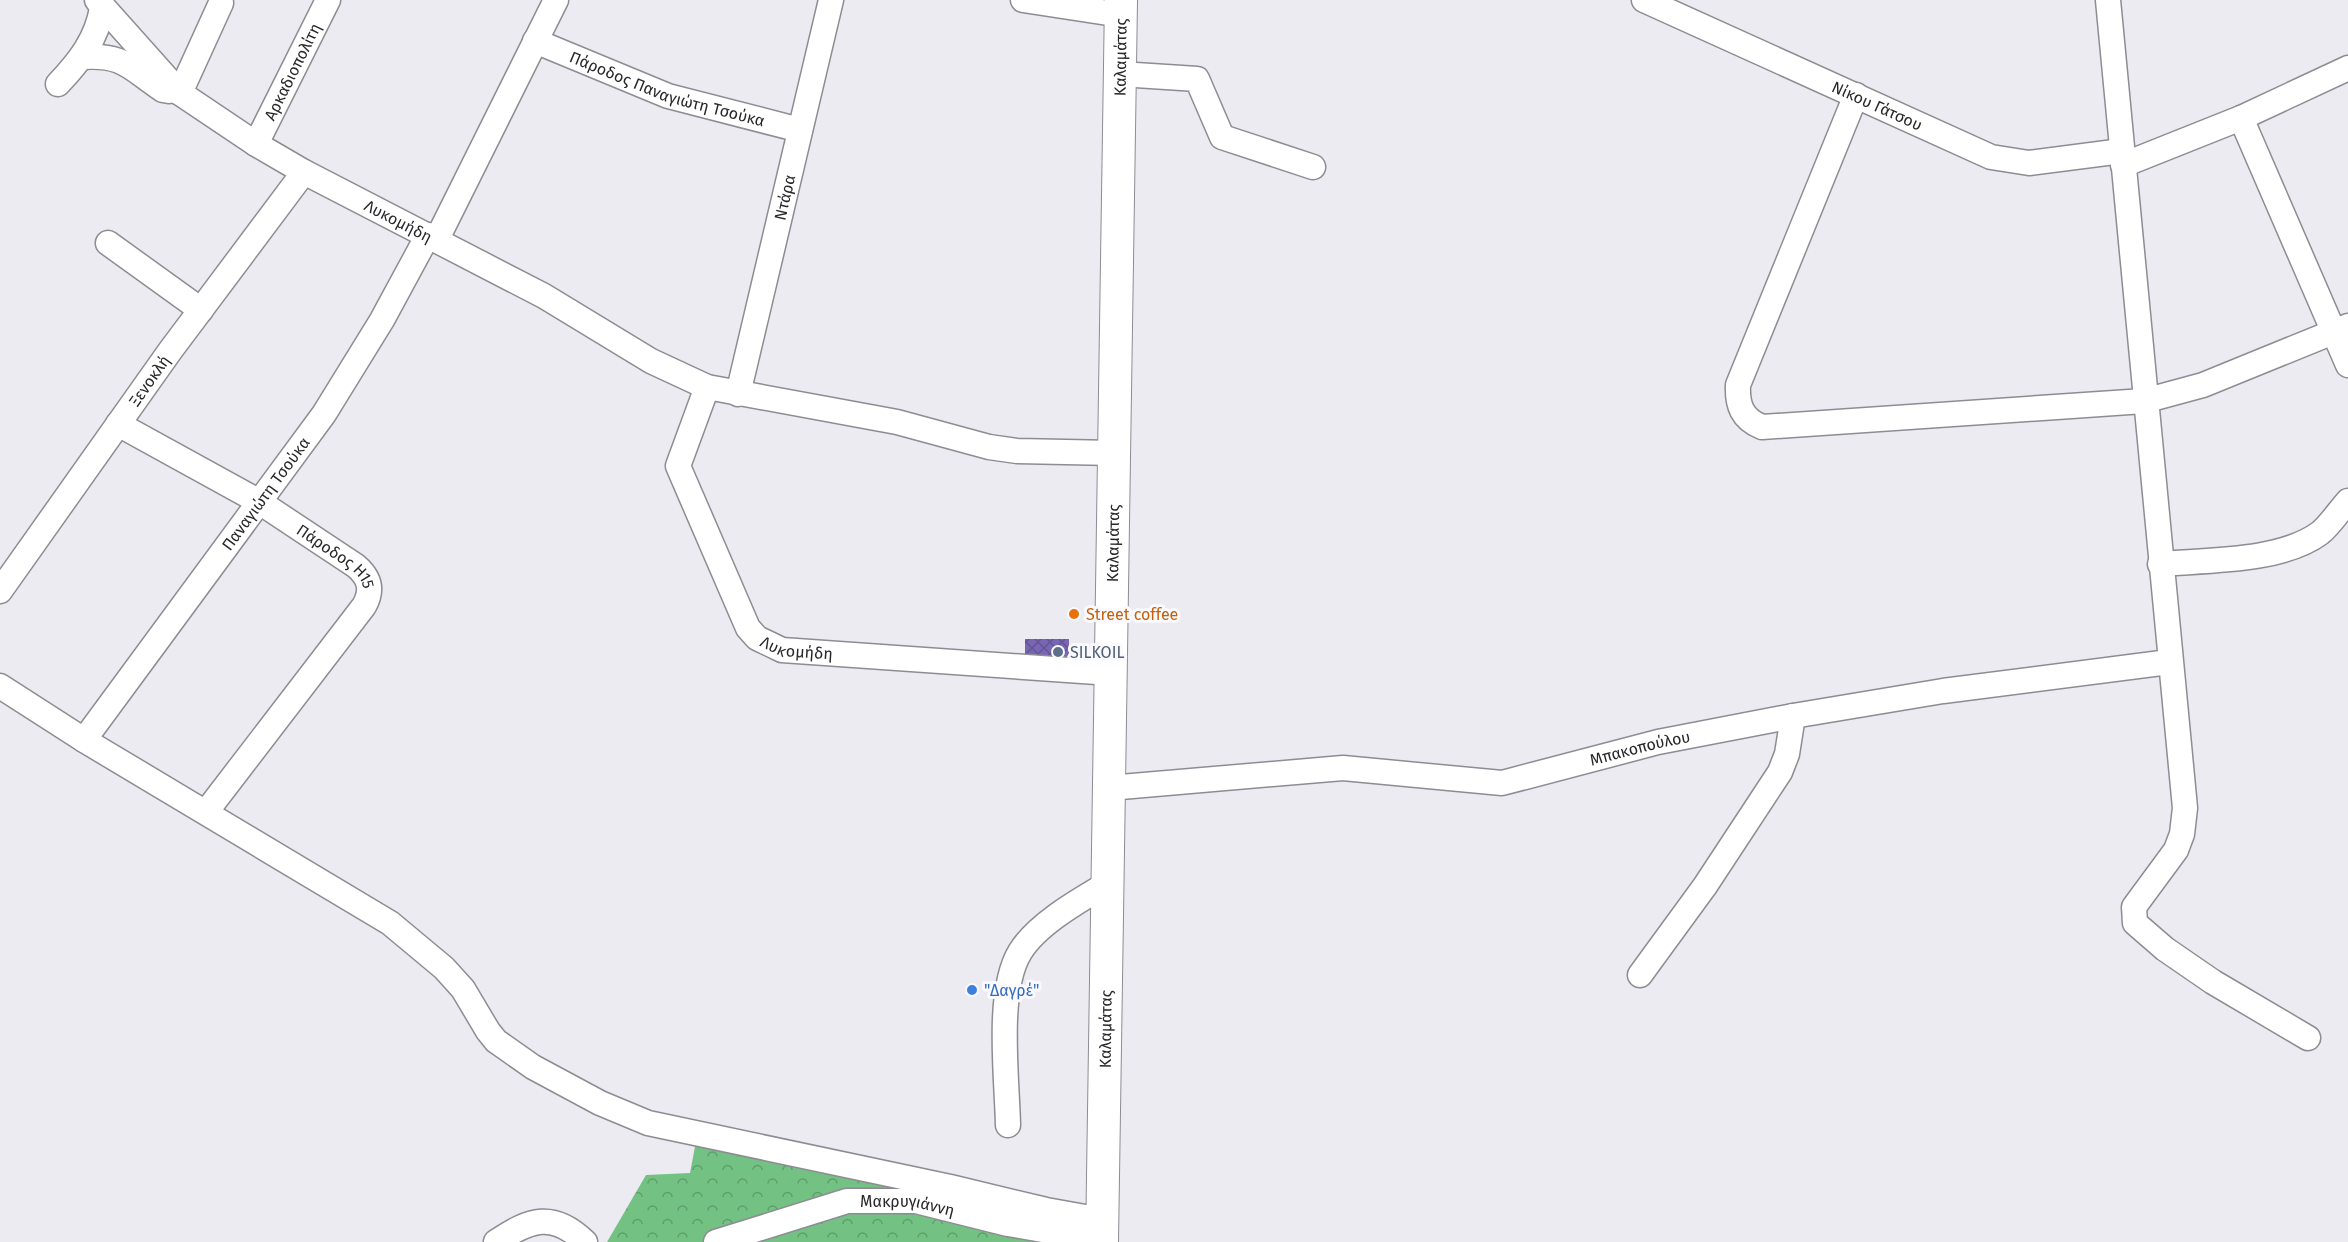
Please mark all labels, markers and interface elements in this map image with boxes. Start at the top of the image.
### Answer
street label: Καλαμάτας [1110,17,1130,96]
street label: Αρκαδιοπολίτη [260,20,325,123]
street label: Πάροδος Παναγιώτη Τσούκα [567,47,767,130]
street label: Νίκου Γάτσου [1829,77,1925,134]
street label: Ντάρα [770,173,799,222]
street label: Λυκομήδη [361,195,435,246]
street label: Ξενοκλή [125,351,174,410]
street label: Παναγιώτη Τσούκα [217,433,313,554]
street label: Καλαμάτας [1103,503,1123,582]
street label: Πάροδος Η15 [293,520,379,590]
place label: Street coffee [1086,605,1178,624]
marker: Street coffee [1067,607,1081,621]
street label: Λυκομήδη [757,632,834,663]
place label: SILKOIL [1070,643,1124,662]
marker: SILKOIL [1051,645,1065,659]
street label: Μπακοπούλου [1588,727,1692,769]
place label: "Δαγρέ" [984,981,1040,1000]
marker: "Δαγρέ" [965,983,979,997]
street label: Καλαμάτας [1095,989,1115,1068]
street label: Μακρυγιάννη [860,1192,957,1220]

